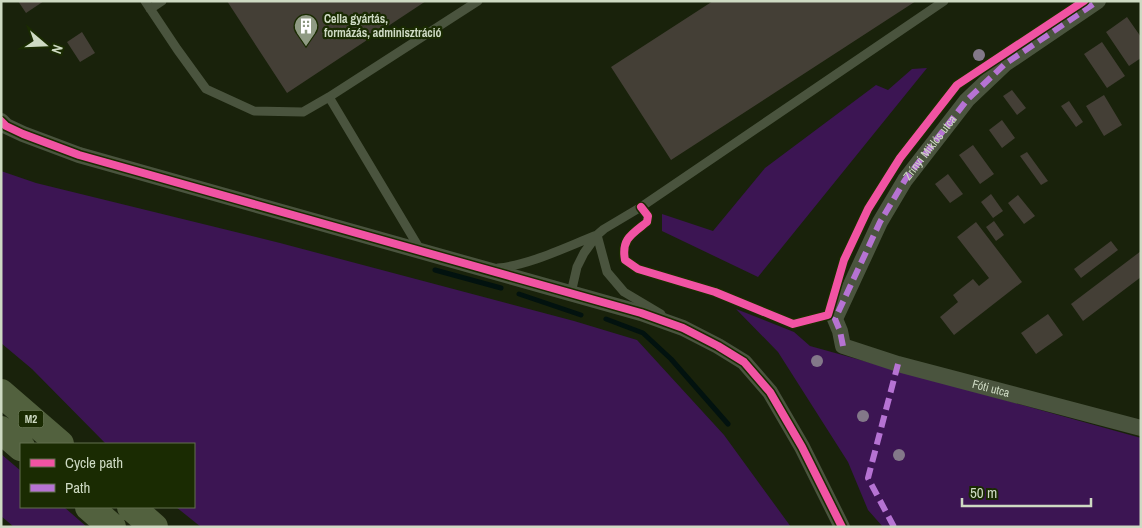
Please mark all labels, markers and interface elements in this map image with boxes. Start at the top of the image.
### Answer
place label: Cella gyártás, formázás, adminisztráció [324,11,442,41]
building icon: Cella gyártás, formázás, adminisztráció [293,13,319,47]
north arrow [20,20,70,70]
text: N [47,42,67,56]
street label: Zrínyi Miklós utca [900,112,961,183]
street label: Fóti utca [971,376,1012,401]
road number: M2 [18,410,44,428]
legend [20,443,195,508]
text: Cycle path [65,452,123,473]
scale bar [962,476,1091,508]
text: Path [65,477,90,498]
text: 50 m [970,482,997,503]

